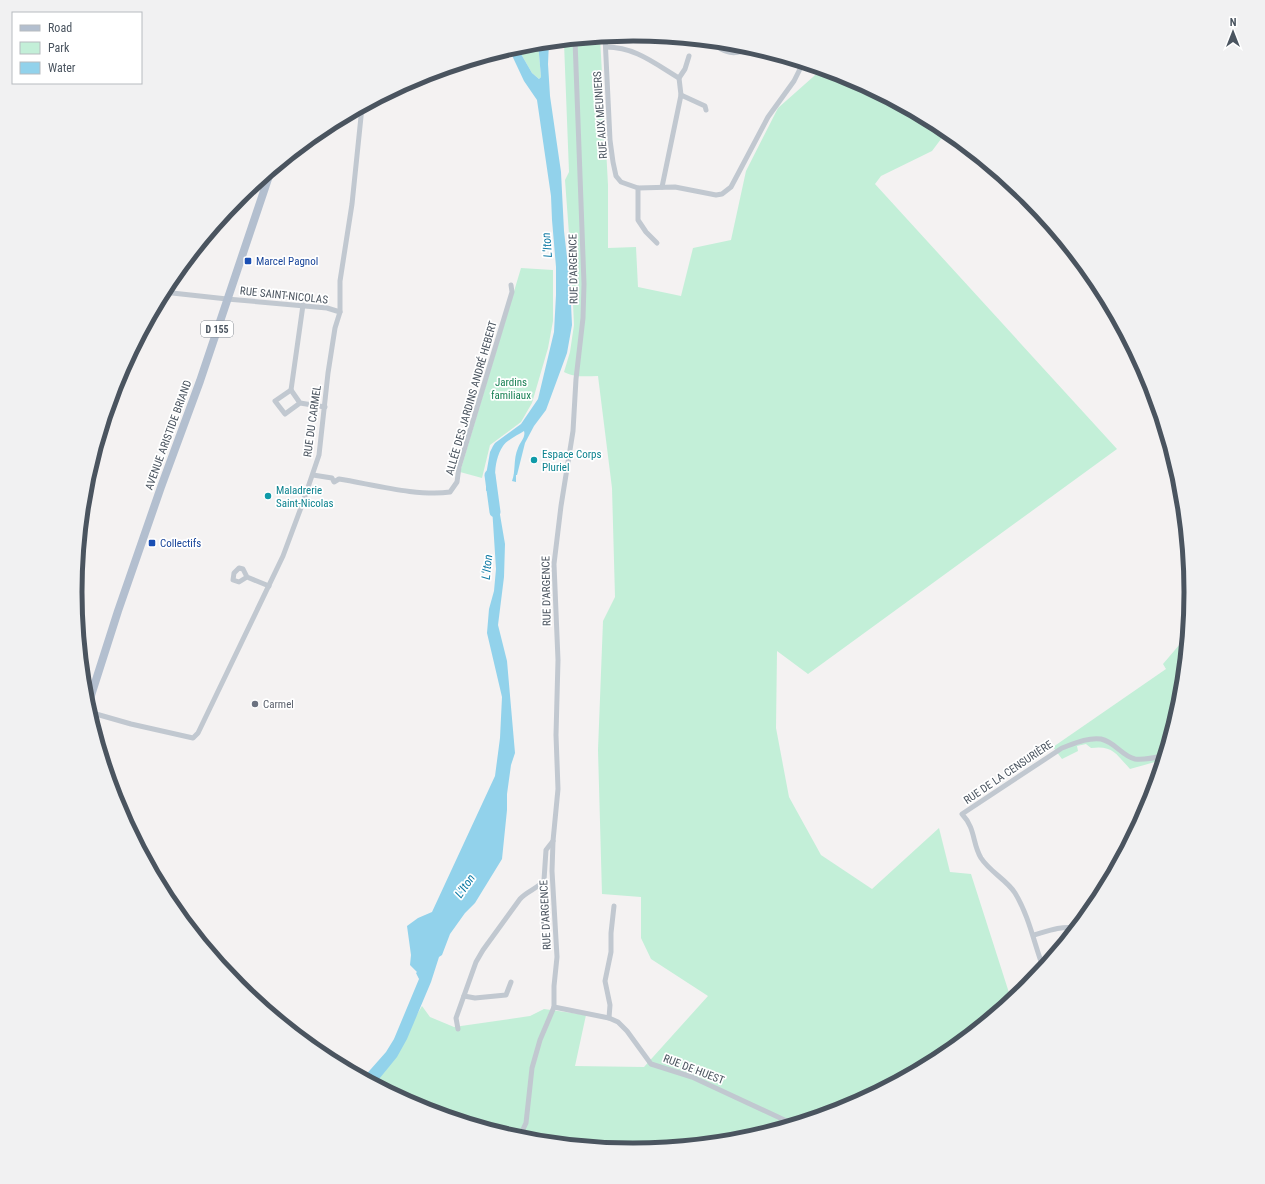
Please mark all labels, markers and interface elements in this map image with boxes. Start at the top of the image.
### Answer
legend [12,12,142,84]
north arrow [1213,12,1253,52]
text: N [1230,16,1237,29]
text: Road [48,21,72,35]
text: Park [48,41,70,55]
text: Water [48,61,76,75]
street label: RUE AUX MEUNIERS [591,71,610,159]
water label: L'Iton [539,231,555,258]
street label: RUE D'ARGENCE [566,233,581,304]
place label: Marcel Pagnol [256,255,318,268]
marker: Marcel Pagnol [243,256,253,266]
street label: RUE SAINT-NICOLAS [239,284,329,307]
street label: ALLÉE DES JARDINS ANDRÉ HEBERT [443,319,500,477]
road number: D 155 [201,321,233,337]
park label: Jardins familiaux [491,376,531,402]
street label: AVENUE ARISTIDE BRIAND [143,378,194,492]
street label: RUE DU CARMEL [301,384,324,458]
place label: Espace Corps Pluriel [542,448,602,474]
marker: Espace Corps Pluriel [529,455,539,465]
place label: Maladrerie Saint-Nicolas [276,484,334,510]
marker: Maladrerie Saint-Nicolas [263,491,273,501]
place label: Collectifs [160,537,201,550]
marker: Collectifs [147,538,157,548]
water label: L'Iton [479,553,495,580]
street label: RUE D'ARGENCE [539,555,554,626]
place label: Carmel [263,698,294,711]
marker: Carmel [250,699,260,709]
street label: RUE DE LA CENSURIÈRE [961,738,1056,807]
water label: L'Iton [452,871,478,900]
street label: RUE D'ARGENCE [537,879,554,950]
street label: RUE DE HUEST [662,1052,726,1087]

